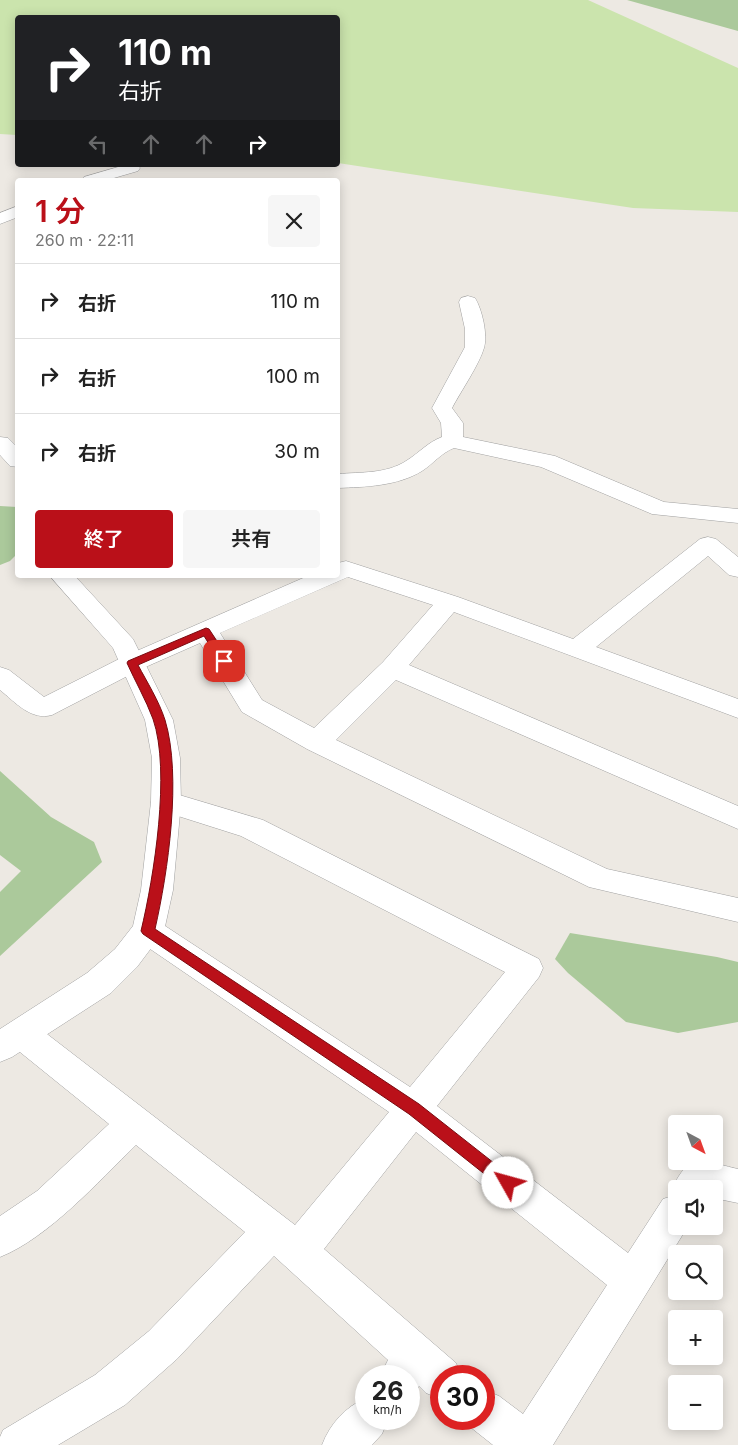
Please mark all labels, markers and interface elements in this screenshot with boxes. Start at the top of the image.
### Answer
text: 110 m [118,31,212,73]
icon: right [35,35,100,100]
text: 右折 [118,78,162,104]
icon: left [84,130,112,158]
icon: ahead [137,130,165,158]
icon: ahead [190,130,218,158]
icon: right [243,130,271,158]
text: 1 分 [35,193,85,229]
button: close [268,195,320,247]
text: 260 m · 22:11 [35,230,134,250]
icon: right [35,287,63,315]
text: 110 m [271,290,320,313]
text: 右折 [78,292,116,315]
icon: right [35,362,63,390]
text: 100 m [266,365,320,388]
text: 右折 [78,367,116,390]
icon: right [35,437,63,465]
text: 30 m [274,440,320,463]
text: 右折 [78,442,116,465]
button: 終了 [35,510,173,568]
button: 共有 [183,510,320,568]
pin [203,640,245,682]
icon: arrive [210,647,238,675]
north arrow [668,1115,722,1170]
map controls [668,1115,723,1430]
position arrow [481,1156,533,1208]
button: sound [668,1180,723,1235]
button: search [668,1245,723,1300]
button: + [668,1310,723,1365]
speed limit sign: 30 [430,1365,495,1430]
button: − [668,1375,723,1430]
text: 26 [372,1376,403,1406]
text: km/h [373,1402,402,1417]

